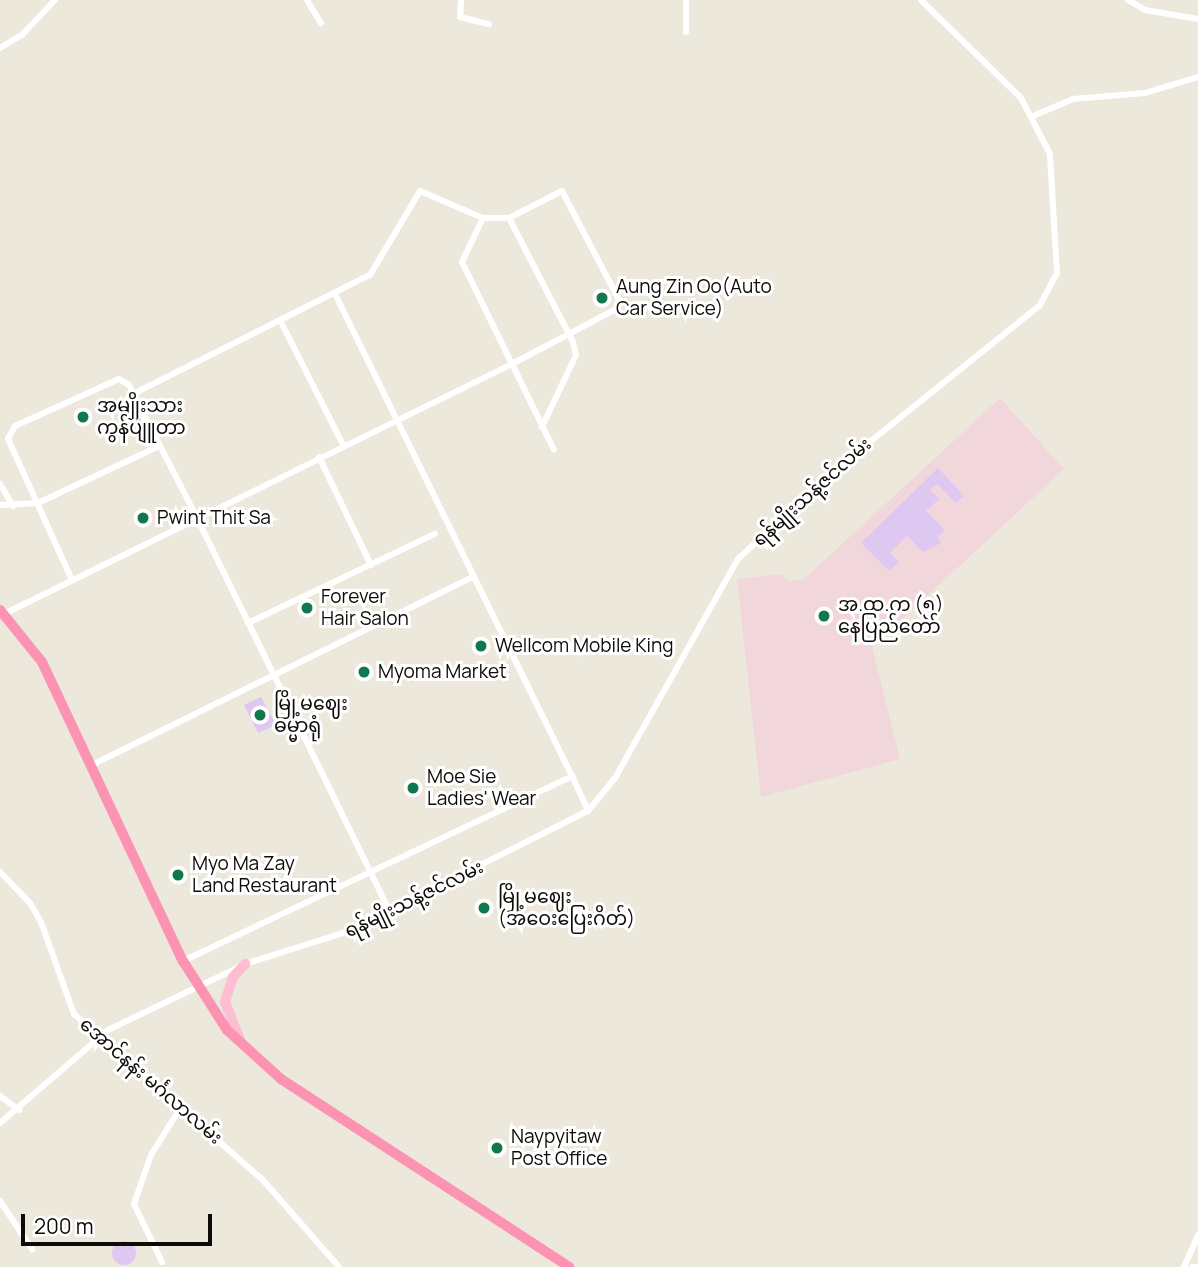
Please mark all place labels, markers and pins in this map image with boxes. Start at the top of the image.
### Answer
place label: Aung Zin Oo(Auto Car Service) [616,276,772,320]
marker: Aung Zin Oo(Auto Car Service) [594,290,610,306]
place label: အမျိုးသား ကွန်ပျူတာ [97,395,186,439]
marker: အမျိုးသား ကွန်ပျူတာ [75,409,91,425]
place label: Pwint Thit Sa [157,507,271,529]
marker: Pwint Thit Sa [135,510,151,526]
place label: Forever Hair Salon [321,586,409,630]
place label: အ.ထ.က (၅) နေပြည်တော် [838,594,943,638]
marker: Forever Hair Salon [299,600,315,616]
marker: အ.ထ.က (၅) နေပြည်တော် [816,608,832,624]
place label: Wellcom Mobile King [495,635,673,657]
marker: Wellcom Mobile King [473,638,489,654]
place label: Myoma Market [378,661,507,683]
marker: Myoma Market [356,664,372,680]
place label: မြို့မဈေး ဓမ္မာရုံ [274,693,348,737]
marker: မြို့မဈေး ဓမ္မာရုံ [252,707,268,723]
place label: Moe Sie Ladies' Wear [427,766,536,810]
marker: Moe Sie Ladies' Wear [405,780,421,796]
place label: Myo Ma Zay Land Restaurant [192,853,337,897]
marker: Myo Ma Zay Land Restaurant [170,867,186,883]
place label: မြို့မဈေး (အဝေးပြေးဂိတ်) [498,886,635,930]
marker: မြို့မဈေး (အဝေးပြေးဂိတ်) [476,900,492,916]
place label: Naypyitaw Post Office [511,1126,607,1170]
marker: Naypyitaw Post Office [489,1140,505,1156]

